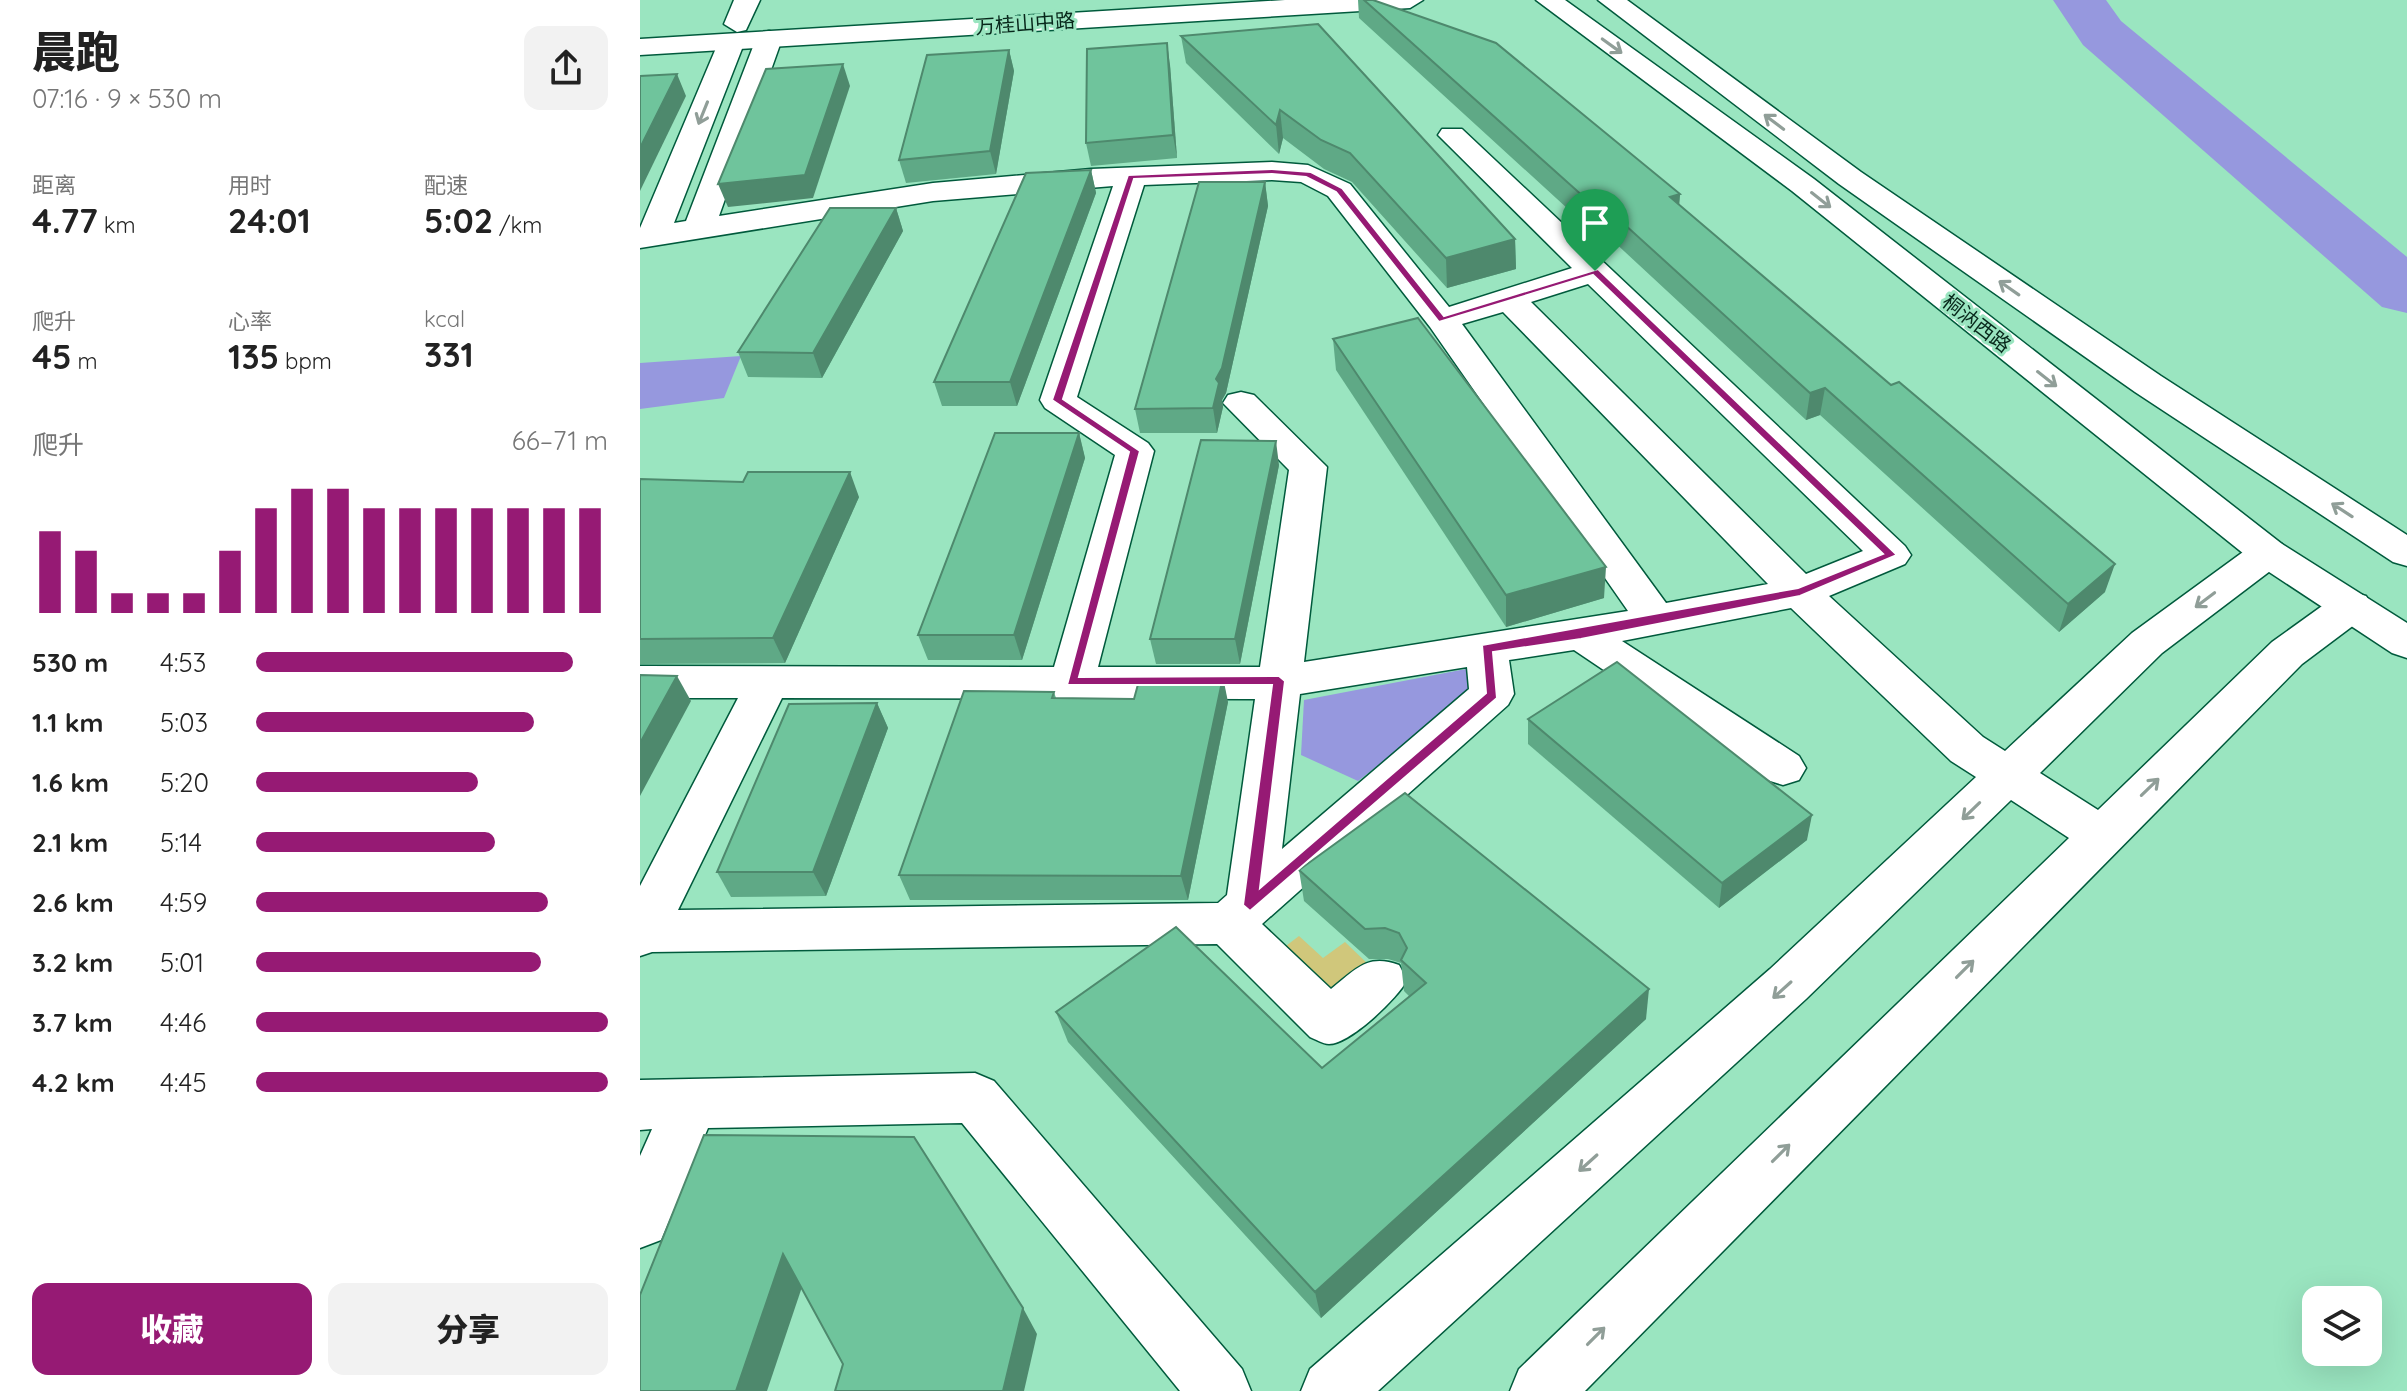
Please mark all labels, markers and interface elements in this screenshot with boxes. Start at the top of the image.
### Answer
street label: 万桂山中路 [974,7,1076,39]
text: 晨跑 [32,24,120,79]
button: share [524,26,608,110]
one-way arrow [1600,38,1622,54]
text: 07:16 · 9 × 530 m [32,82,222,115]
one-way arrow [694,101,709,125]
one-way arrow [1764,113,1785,130]
text: 距离 [32,171,76,199]
text: 用时 [228,171,272,199]
text: 配速 [424,171,468,199]
pin [1561,189,1629,271]
one-way arrow [1810,191,1831,209]
text: 4.77 [32,199,98,242]
text: 24:01 [228,199,311,242]
text: 5:02 [424,199,493,242]
icon: arrive [1573,201,1617,245]
text: km [98,211,136,239]
text: /km [493,211,542,239]
one-way arrow [1998,280,2020,296]
street label: 桐汭西路 [1938,289,2016,357]
text: kcal [424,305,465,333]
text: 爬升 [32,307,76,335]
text: 心率 [228,307,272,335]
text: 331 [424,333,474,376]
text: 45 [32,335,72,378]
text: 135 [228,335,279,378]
text: m [72,347,98,375]
text: bpm [279,347,332,375]
one-way arrow [2036,370,2057,387]
text: 66–71 m [512,424,608,457]
text: 爬升 [32,428,84,461]
one-way arrow [2331,502,2353,518]
one-way arrow [2195,592,2217,608]
text: 530 m [32,646,108,679]
text: 4:53 [160,646,206,679]
text: 1.1 km [32,706,103,739]
text: 5:03 [160,706,208,739]
text: 1.6 km [32,766,109,799]
text: 5:20 [160,766,209,799]
one-way arrow [2140,777,2160,796]
one-way arrow [1961,801,1981,819]
text: 2.1 km [32,826,108,859]
text: 5:14 [160,826,202,859]
text: 2.6 km [32,886,114,919]
text: 4:59 [160,886,207,919]
text: 3.2 km [32,946,113,979]
text: 5:01 [160,946,204,979]
one-way arrow [1955,960,1975,979]
one-way arrow [1772,980,1792,998]
text: 3.7 km [32,1006,113,1039]
text: 4:46 [160,1006,206,1039]
text: 4.2 km [32,1066,115,1099]
text: 4:45 [160,1066,207,1099]
one-way arrow [1771,1144,1790,1163]
one-way arrow [1578,1153,1598,1171]
button: 收藏 [32,1283,312,1375]
button: 分享 [328,1283,608,1375]
map controls [2302,1286,2382,1366]
button: layers [2302,1286,2382,1366]
one-way arrow [1586,1327,1605,1346]

